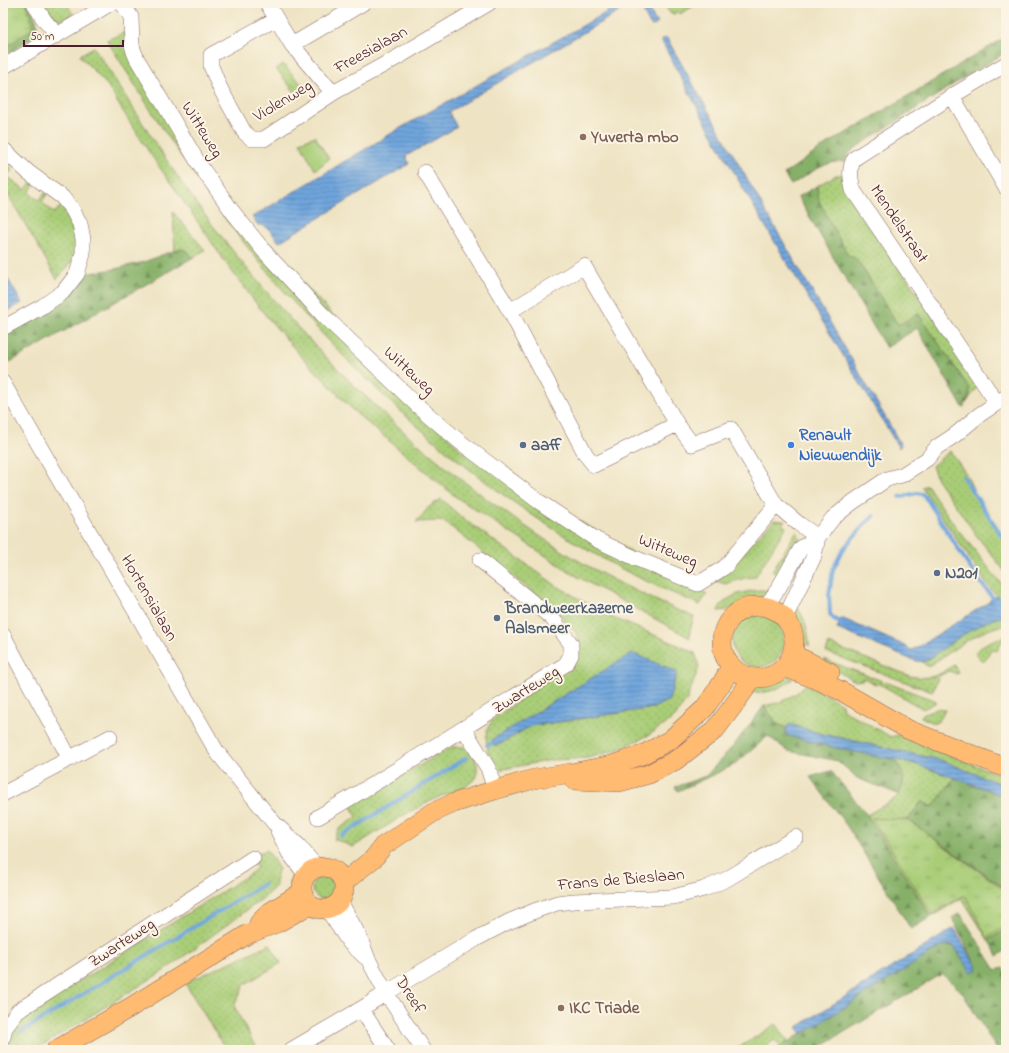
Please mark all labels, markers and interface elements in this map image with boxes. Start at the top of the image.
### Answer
street label: Freesialaan [329,20,412,81]
scale bar [24,22,123,48]
text: 50 m [30,28,54,46]
street label: Violenweg [248,73,319,131]
street label: Witteweg [173,97,229,164]
place label: Yuverta mbo [590,125,679,150]
marker: Yuverta mbo [578,132,588,142]
street label: Mendelstraat [863,180,935,269]
street label: Witteweg [376,341,440,403]
place label: Renault Nieuwendijk [799,423,882,468]
place label: aaff [531,433,562,458]
marker: aaff [518,440,528,450]
marker: Renault Nieuwendijk [786,440,796,450]
street label: Witteweg [634,527,702,577]
street label: Hortensialaan [114,550,184,646]
place label: N201 [945,561,978,586]
marker: N201 [932,568,942,578]
place label: Brandweerkazerne Aalsmeer [504,596,634,641]
marker: Brandweerkazerne Aalsmeer [492,613,502,623]
street label: Zwarteweg [488,660,565,722]
street label: Frans de Bieslaan [556,862,685,898]
street label: Zwarteweg [84,912,161,976]
street label: Dreef [388,970,431,1019]
place label: IKC Triade [569,996,641,1021]
marker: IKC Triade [556,1003,566,1013]

